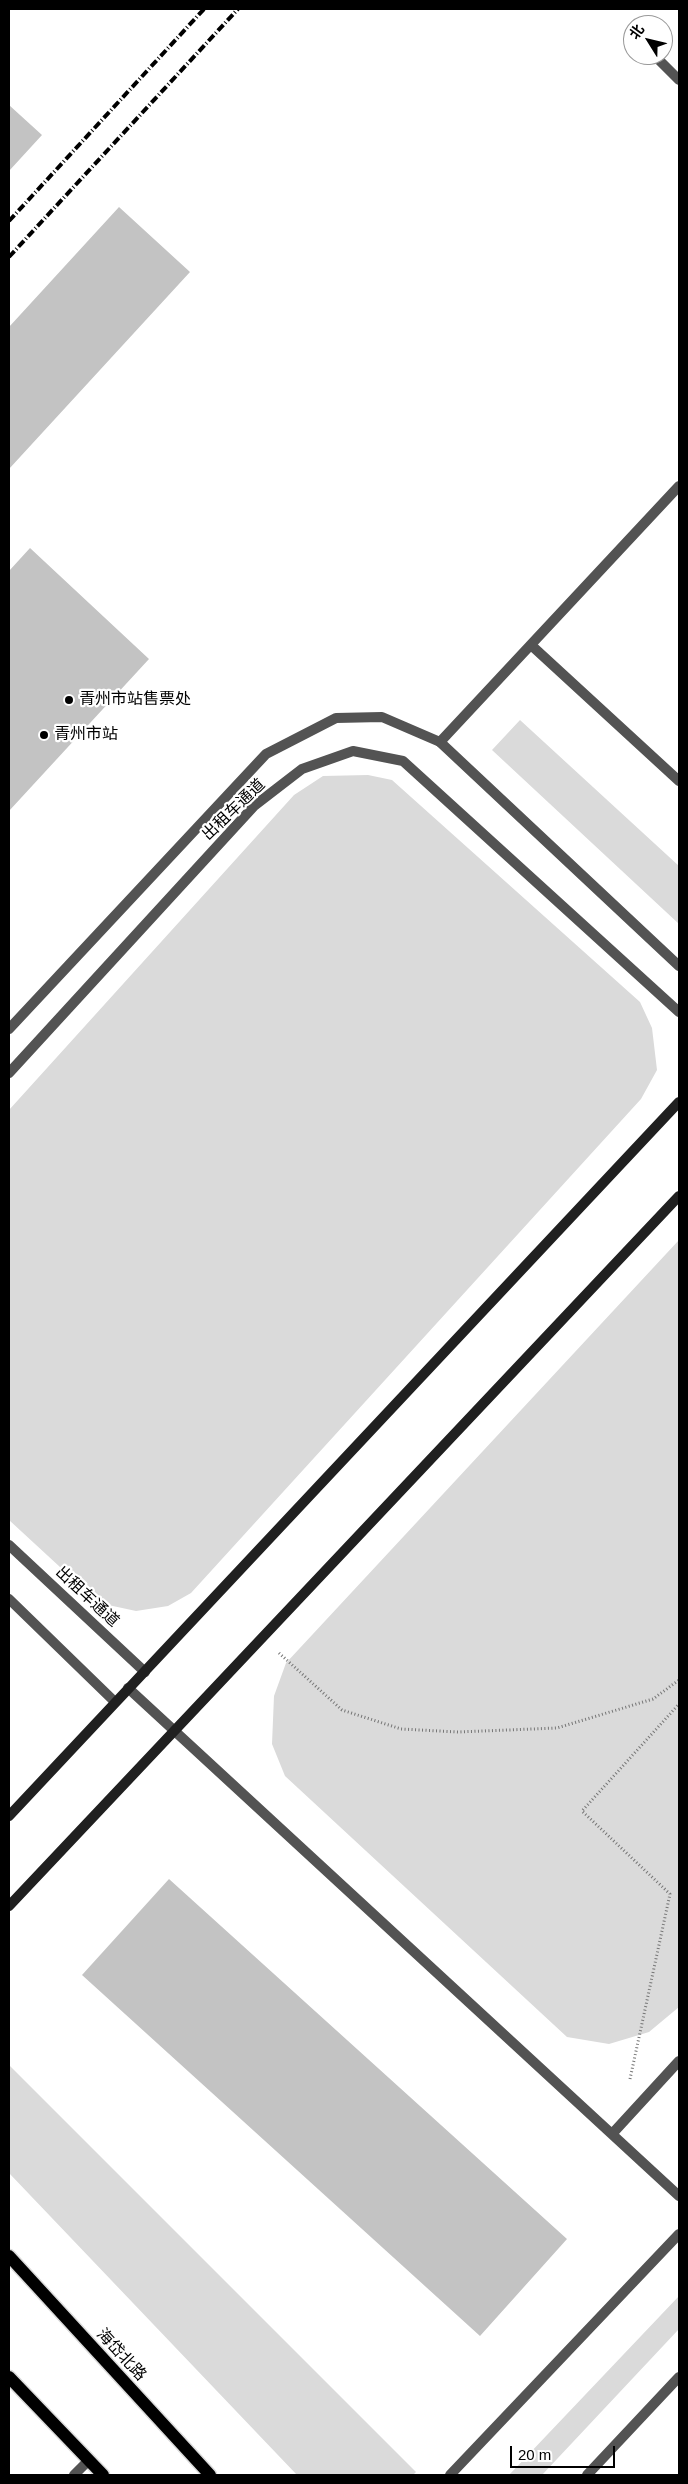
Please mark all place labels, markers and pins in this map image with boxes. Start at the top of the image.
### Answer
place label: 青州市站售票处 [79,690,191,710]
marker: 青州市站售票处 [63,694,75,706]
place label: 青州市站 [54,725,118,745]
marker: 青州市站 [38,729,50,741]

